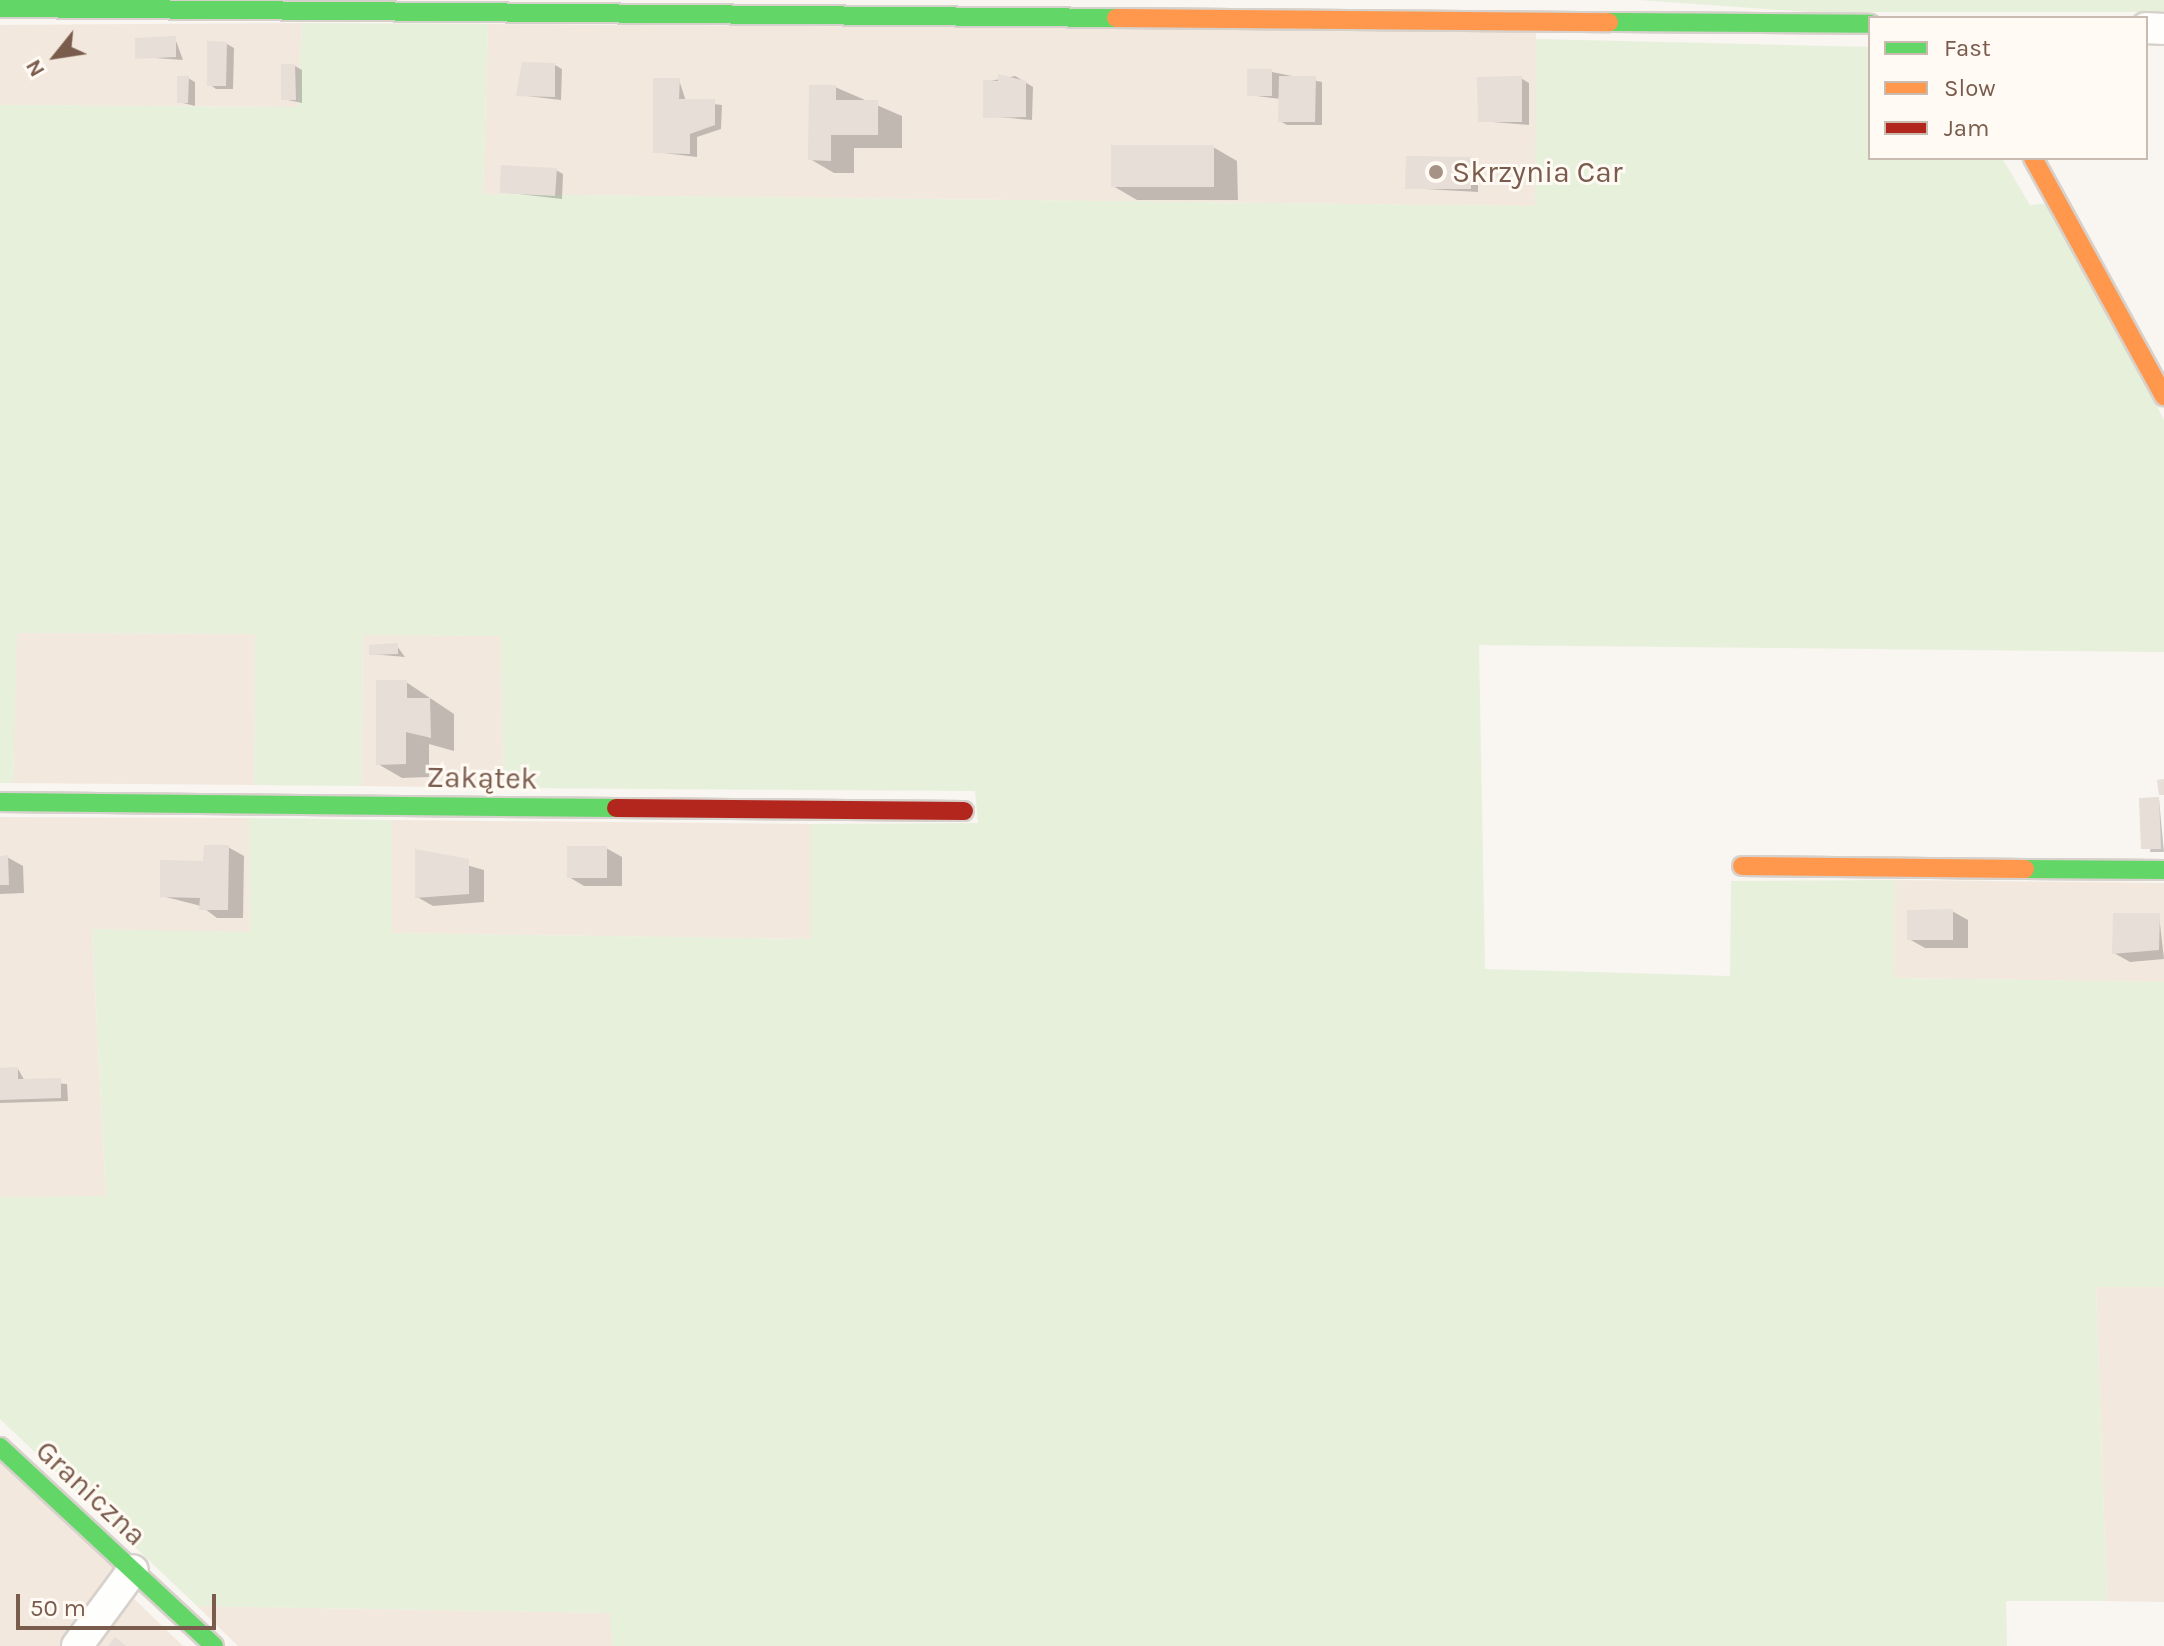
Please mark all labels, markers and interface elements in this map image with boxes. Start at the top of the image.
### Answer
north arrow [16,16,96,96]
legend [1868,16,2148,160]
text: Fast [1944,34,1991,62]
text: N [20,55,50,81]
text: Slow [1944,74,1996,102]
text: Jam [1944,114,1989,142]
place label: Skrzynia Car [1452,154,1623,190]
marker: Skrzynia Car [1427,163,1445,181]
street label: Zakątek [426,759,538,797]
street label: Graniczna [28,1433,154,1553]
scale bar [20,1578,220,1628]
text: 50 m [30,1594,86,1622]

